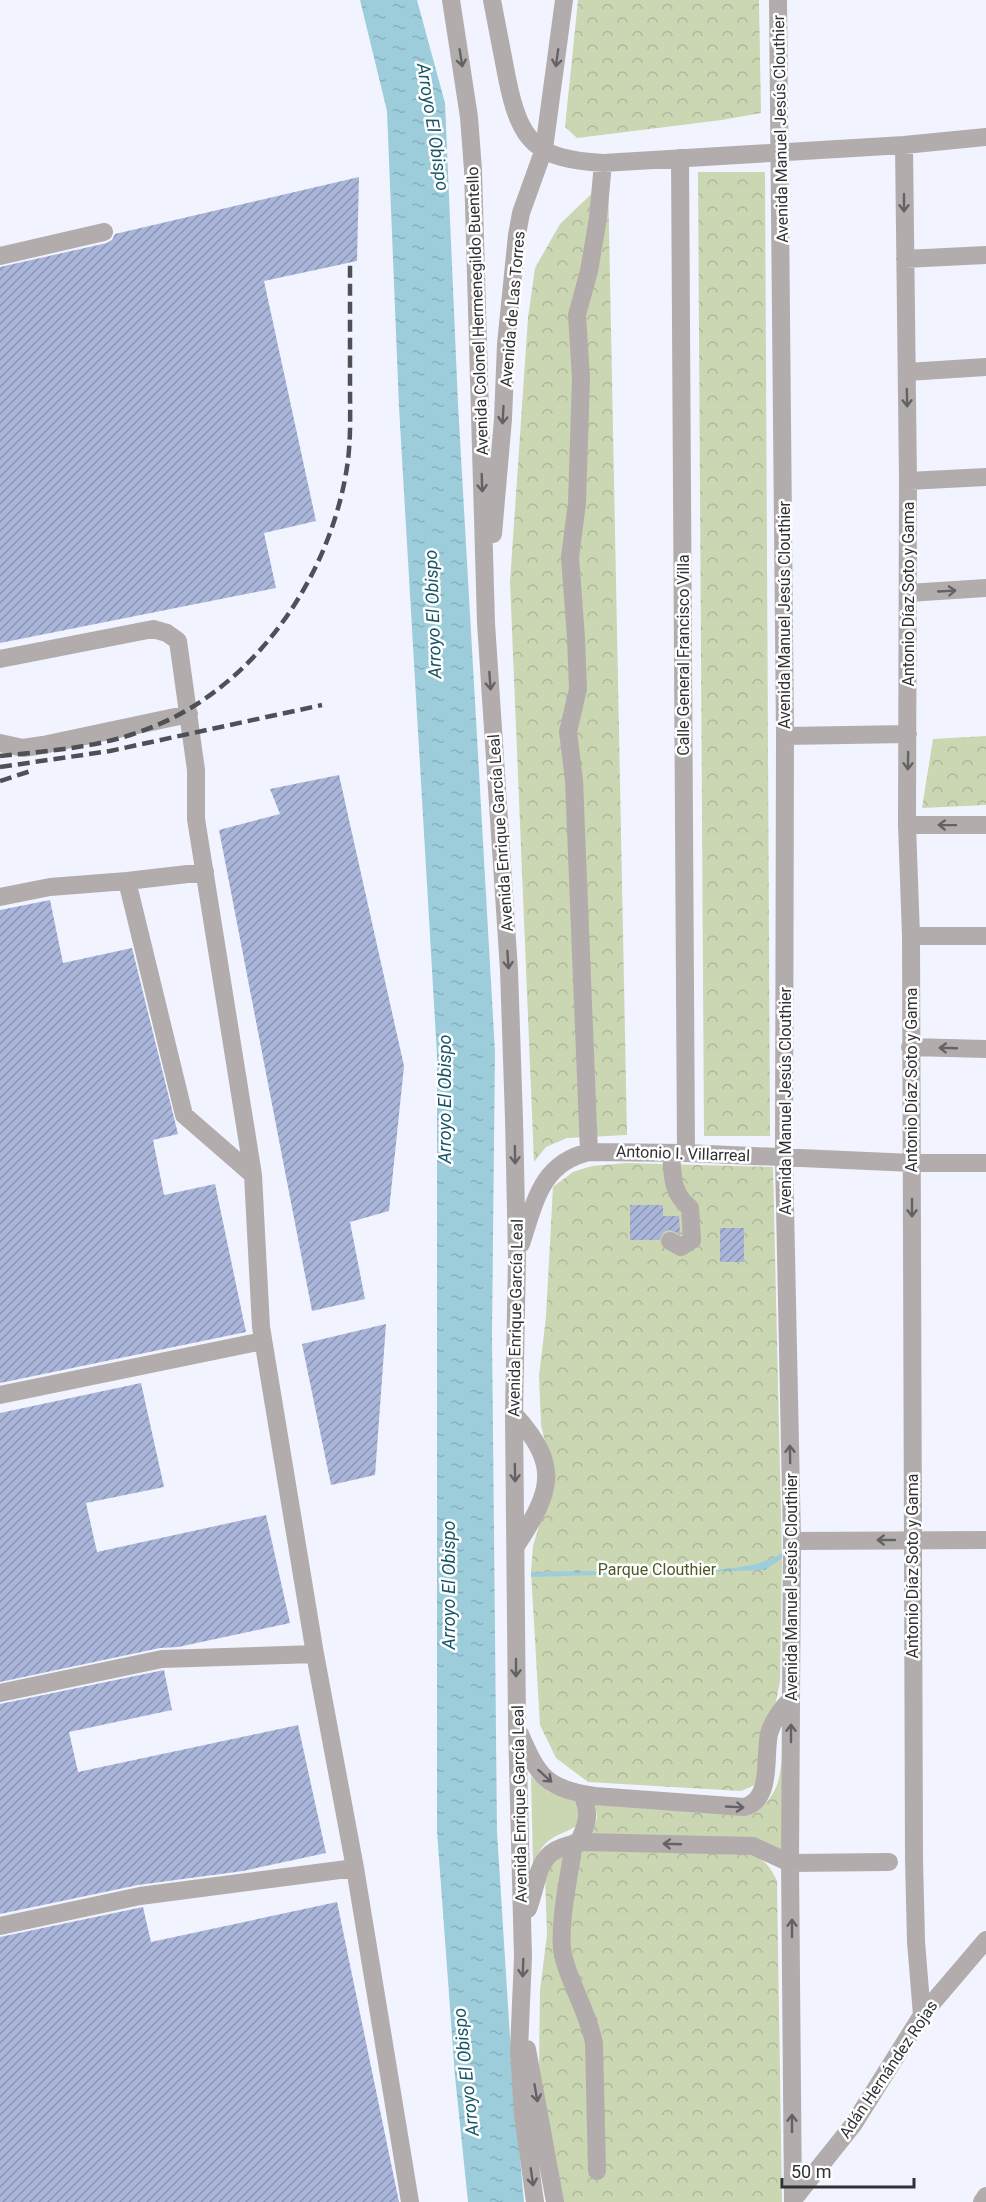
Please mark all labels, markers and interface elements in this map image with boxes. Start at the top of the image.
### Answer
street label: Avenida Manuel Jesús Clouthier [769,14,792,243]
one-way arrow [456,47,467,67]
one-way arrow [552,48,563,67]
water label: Arroyo El Obispo [413,61,454,192]
street label: Avenida Colonel Hermenegildo Buentello [463,166,492,456]
one-way arrow [898,193,910,213]
street label: Avenida de Las Torres [496,230,529,388]
one-way arrow [901,388,913,408]
one-way arrow [498,405,509,425]
one-way arrow [476,472,488,492]
street label: Avenida Manuel Jesús Clouthier [775,500,794,729]
street label: Antonio Díaz Soto y Gama [899,501,918,687]
water label: Arroyo El Obispo [420,549,445,680]
street label: Calle General Francisco Villa [674,554,693,756]
one-way arrow [937,585,957,596]
one-way arrow [484,671,495,691]
street label: Avenida Enrique García Leal [484,734,517,932]
one-way arrow [902,751,914,771]
one-way arrow [937,819,957,831]
one-way arrow [503,949,514,969]
street label: Avenida Manuel Jesús Clouthier [776,986,795,1215]
street label: Antonio Díaz Soto y Gama [902,987,921,1173]
water label: Arroyo El Obispo [434,1035,455,1164]
one-way arrow [939,1043,959,1054]
street label: Antonio I. Villarreal [616,1142,750,1165]
one-way arrow [509,1144,521,1164]
one-way arrow [906,1198,918,1218]
street label: Avenida Enrique García Leal [504,1219,527,1417]
one-way arrow [785,1444,796,1464]
one-way arrow [509,1462,521,1482]
street label: Avenida Manuel Jesús Clouthier [782,1472,801,1701]
street label: Antonio Díaz Soto y Gama [903,1473,922,1659]
water label: Arroyo El Obispo [438,1521,459,1650]
one-way arrow [876,1534,896,1546]
park label: Parque Clouthier [598,1560,717,1579]
one-way arrow [510,1657,522,1677]
street label: Avenida Enrique García Leal [508,1705,531,1903]
one-way arrow [785,1723,797,1743]
one-way arrow [538,1769,553,1783]
one-way arrow [724,1801,744,1812]
one-way arrow [663,1839,683,1850]
one-way arrow [786,1918,798,1938]
one-way arrow [517,1957,528,1977]
street label: Adán Hernández Rojas [835,1997,942,2142]
water label: Arroyo El Obispo [448,2007,483,2138]
one-way arrow [531,2082,542,2102]
one-way arrow [786,2113,798,2133]
scale bar [782,2151,914,2189]
text: 50 m [791,2161,831,2182]
one-way arrow [527,2167,538,2187]

